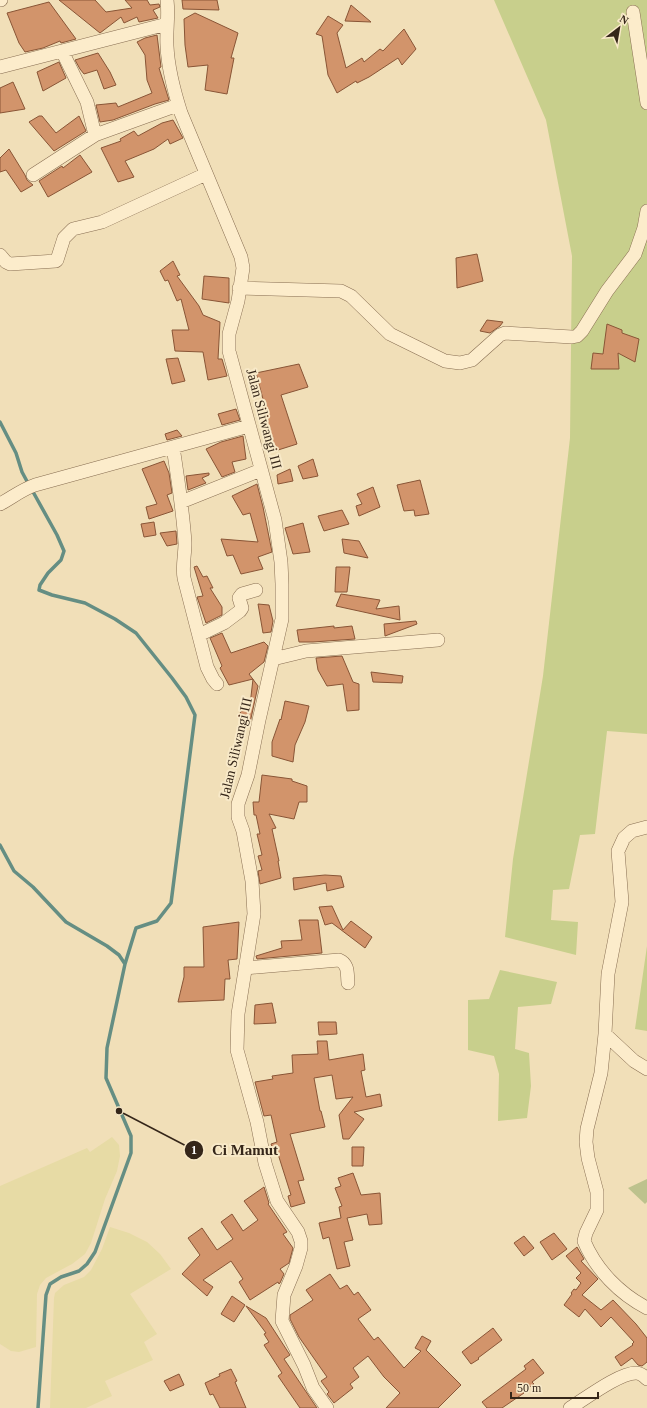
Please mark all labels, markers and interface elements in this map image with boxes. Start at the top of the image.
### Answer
north arrow [599,8,639,48]
text: N [618,12,631,27]
street label: Jalan Siliwangi III [243,367,285,471]
street label: Jalan Siliwangi III [217,696,255,800]
callout: Ci Mamut [184,1136,287,1163]
text: Ci Mamut [212,1142,278,1158]
text: 1 [191,1143,197,1157]
scale bar [511,1374,598,1400]
text: 50 m [517,1381,542,1395]

